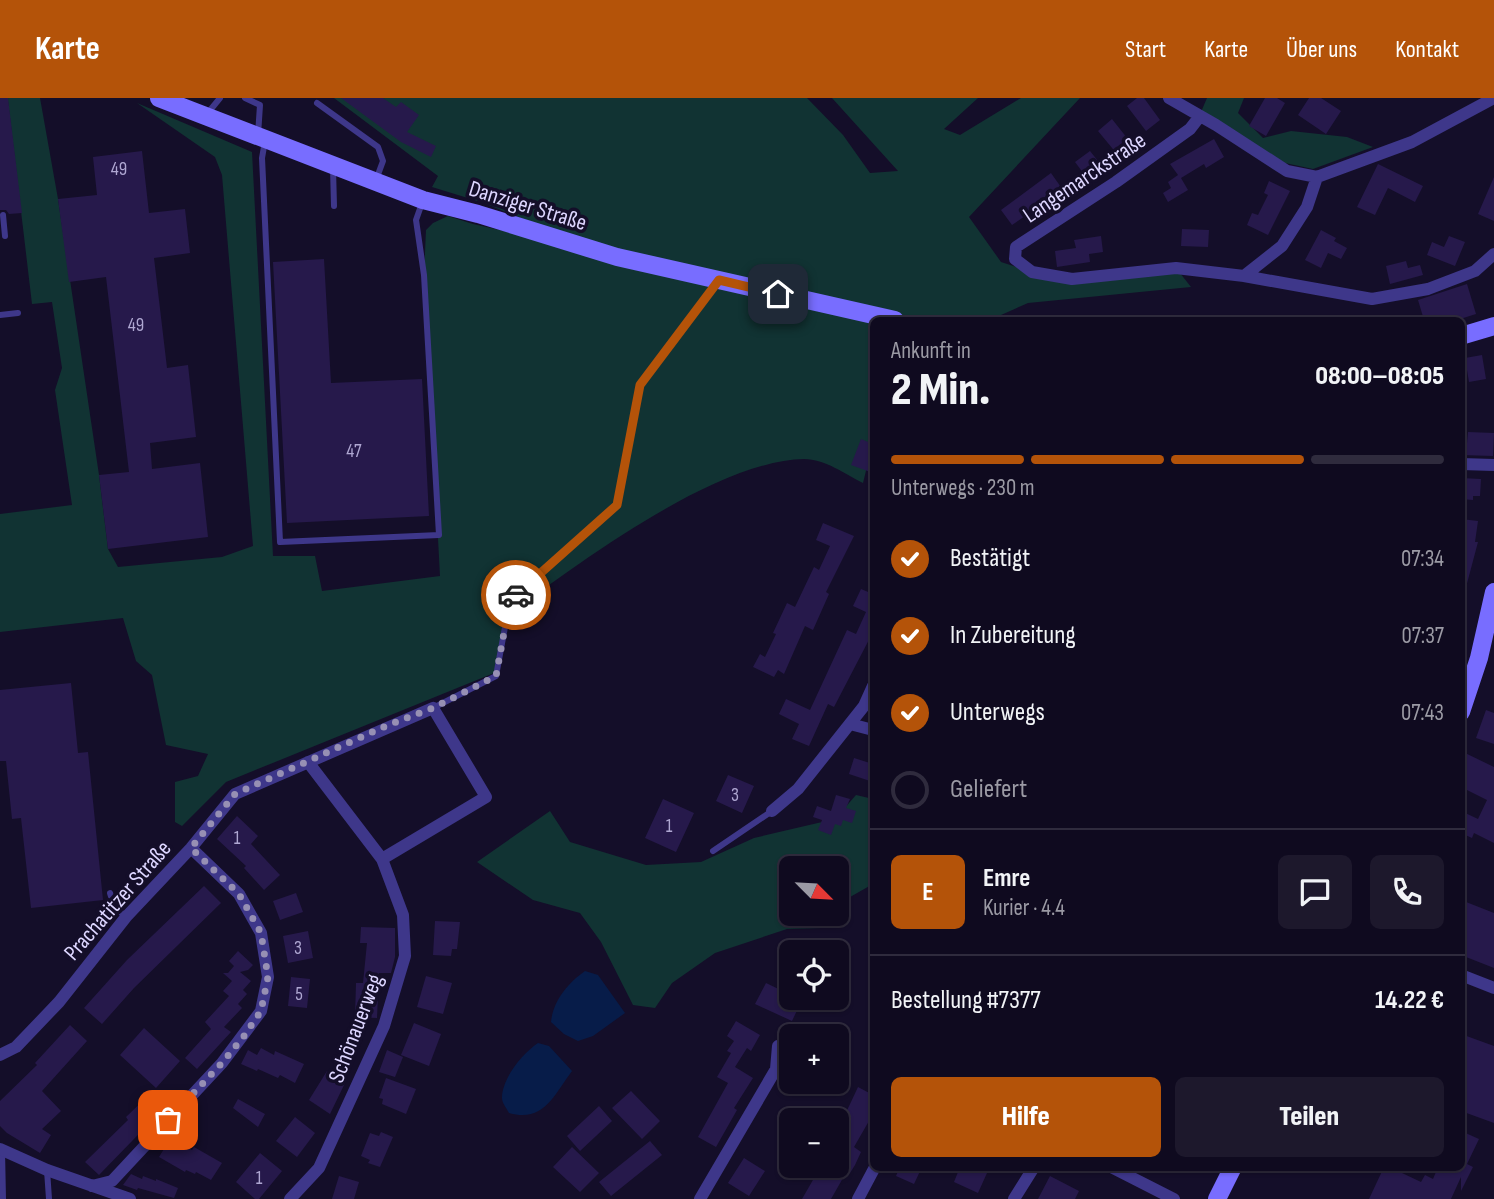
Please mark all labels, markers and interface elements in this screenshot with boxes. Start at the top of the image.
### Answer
text: Karte [35,29,100,69]
text: Start [1125,35,1166,64]
text: Karte [1204,35,1248,64]
text: Über uns [1286,35,1357,64]
text: Kontakt [1395,35,1459,64]
street label: Langemarckstraße [1018,126,1151,229]
house number: 49 [111,158,127,181]
street label: Danziger Straße [465,175,590,237]
pin [748,264,808,324]
icon: home [759,275,797,313]
house number: 49 [128,314,144,337]
text: Ankunft in [891,337,971,365]
text: 08:00–08:05 [1315,361,1444,392]
text: 2 Min. [891,363,990,418]
house number: 47 [346,440,362,463]
text: Unterwegs · 230 m [891,474,1035,502]
icon: check [891,540,929,578]
text: Bestätigt [950,543,1030,574]
text: 07:34 [1401,545,1444,573]
courier [481,560,551,630]
icon: car [497,576,535,614]
icon: check [891,617,929,655]
text: In Zubereitung [950,620,1076,651]
text: 07:37 [1402,622,1444,650]
icon: check [891,694,929,732]
text: Unterwegs [950,697,1045,728]
text: 07:43 [1401,699,1444,727]
text: Geliefert [950,774,1027,805]
house number: 3 [731,784,739,807]
house number: 1 [666,815,673,838]
house number: 1 [234,827,241,850]
street label: Prachatitzer Straße [58,835,177,966]
button: chat [1278,855,1352,929]
button: phone [1370,855,1444,929]
north arrow [779,856,849,926]
map controls [779,856,849,1178]
text: Emre [983,863,1030,894]
text: E [922,877,934,908]
text: Kurier · 4.4 [983,894,1065,922]
house number: 3 [294,937,302,960]
button: locate [779,940,849,1010]
street label: Schönauerweg [322,970,389,1087]
house number: 5 [295,983,303,1006]
text: Bestellung #7377 [891,985,1041,1016]
text: 14.22 € [1375,985,1444,1016]
button: + [779,1024,849,1094]
button: Hilfe [891,1077,1161,1157]
button: Teilen [1175,1077,1444,1157]
pin [138,1090,198,1150]
icon: bag [149,1101,187,1139]
button: − [779,1108,849,1178]
house number: 1 [256,1167,263,1190]

